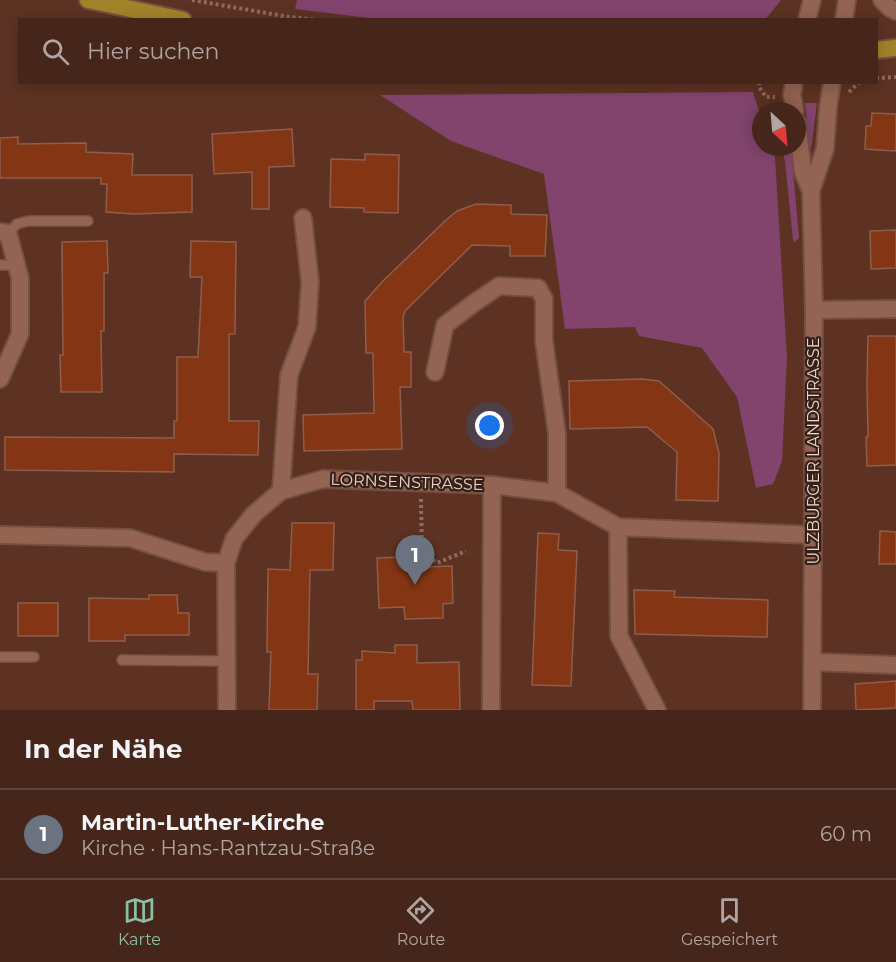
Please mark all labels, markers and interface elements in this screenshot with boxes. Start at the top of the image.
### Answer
search box [18,18,878,84]
icon: search [39,35,72,68]
text: Hier suchen [87,38,219,65]
north arrow [752,102,806,156]
street label: ULZBURGER LANDSTRASSE [804,337,823,565]
your location [475,411,504,440]
street label: LORNSENSTRASSE [330,470,484,494]
pin: 1 [396,536,434,585]
text: In der Nähe [24,733,182,765]
text: Martin-Luther-Kirche [81,809,324,836]
text: 1 [40,822,47,846]
text: 60 m [820,822,872,846]
text: Kirche · Hans-Rantzau-Straße [81,836,375,860]
tab: Karte [118,894,161,949]
tab: Route [397,894,445,949]
tab: Gespeichert [681,894,778,949]

